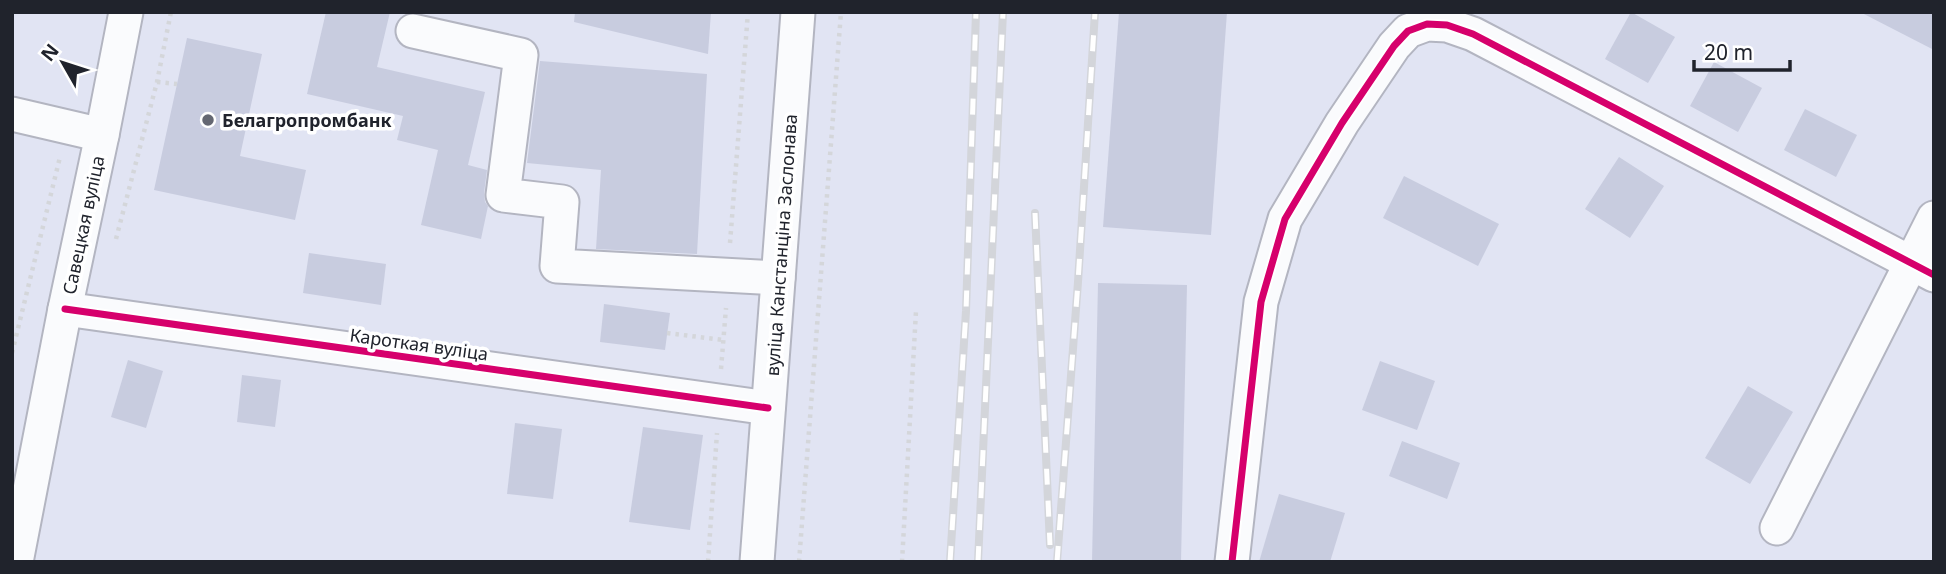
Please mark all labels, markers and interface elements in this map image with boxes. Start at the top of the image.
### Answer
north arrow [28,28,98,98]
scale bar [1694,28,1790,72]
text: N [35,38,65,66]
text: 20 m [1704,38,1753,66]
place label: Белагропромбанк [222,108,392,132]
marker: Белагропромбанк [200,112,216,128]
street label: вуліца Канстанціна Заслонава [760,113,802,377]
street label: Савецкая вуліца [57,153,109,297]
street label: Кароткая вуліца [348,322,490,366]

